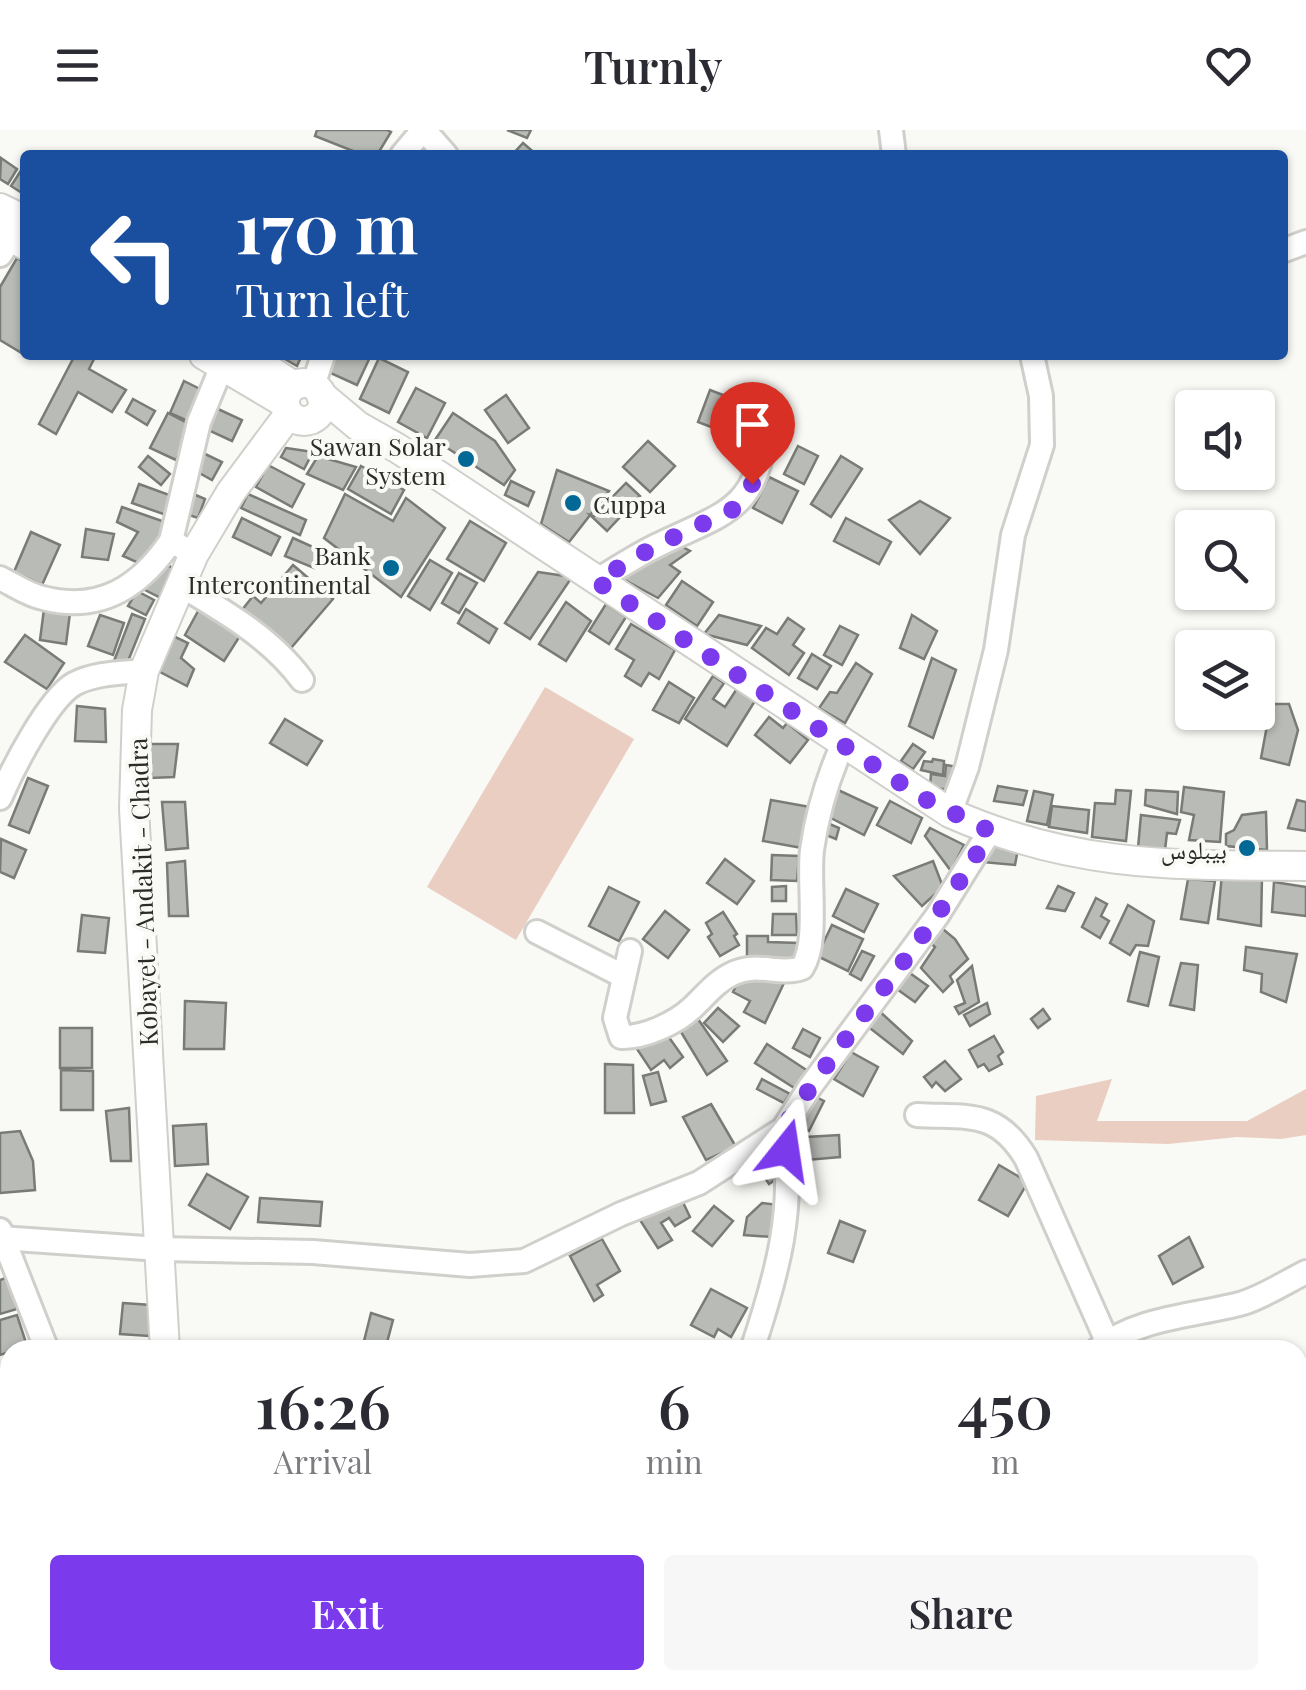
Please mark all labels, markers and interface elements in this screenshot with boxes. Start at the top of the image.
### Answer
text: Turnly [584,35,722,95]
icon: menu [50,38,105,93]
icon: heart [1201,38,1256,93]
text: 170 m [235,178,418,272]
icon: left [70,190,200,320]
text: Turn left [235,268,409,328]
pin [710,382,795,485]
map controls [1175,390,1275,730]
button: sound [1175,390,1275,490]
icon: arrive [725,397,780,452]
place label: Sawan Solar System [310,429,446,491]
marker: Sawan Solar System [455,448,477,470]
place label: Cuppa [593,487,667,520]
marker: Cuppa [562,492,584,514]
button: search [1175,510,1275,610]
place label: Bank Intercontinental [188,538,371,600]
marker: Bank Intercontinental [380,557,402,579]
button: layers [1175,630,1275,730]
street label: Kobayet - Andakit - Chadra [120,737,164,1047]
place label: بيبلوس [1161,832,1227,866]
marker: بيبلوس [1236,837,1258,859]
position arrow [734,1098,838,1202]
text: 16:26 [255,1364,391,1444]
text: 6 [658,1364,691,1444]
text: 450 [958,1364,1053,1444]
text: Arrival [274,1439,372,1482]
text: min [646,1439,703,1482]
text: m [991,1439,1020,1482]
button: Exit [50,1555,644,1670]
button: Share [664,1555,1258,1670]

